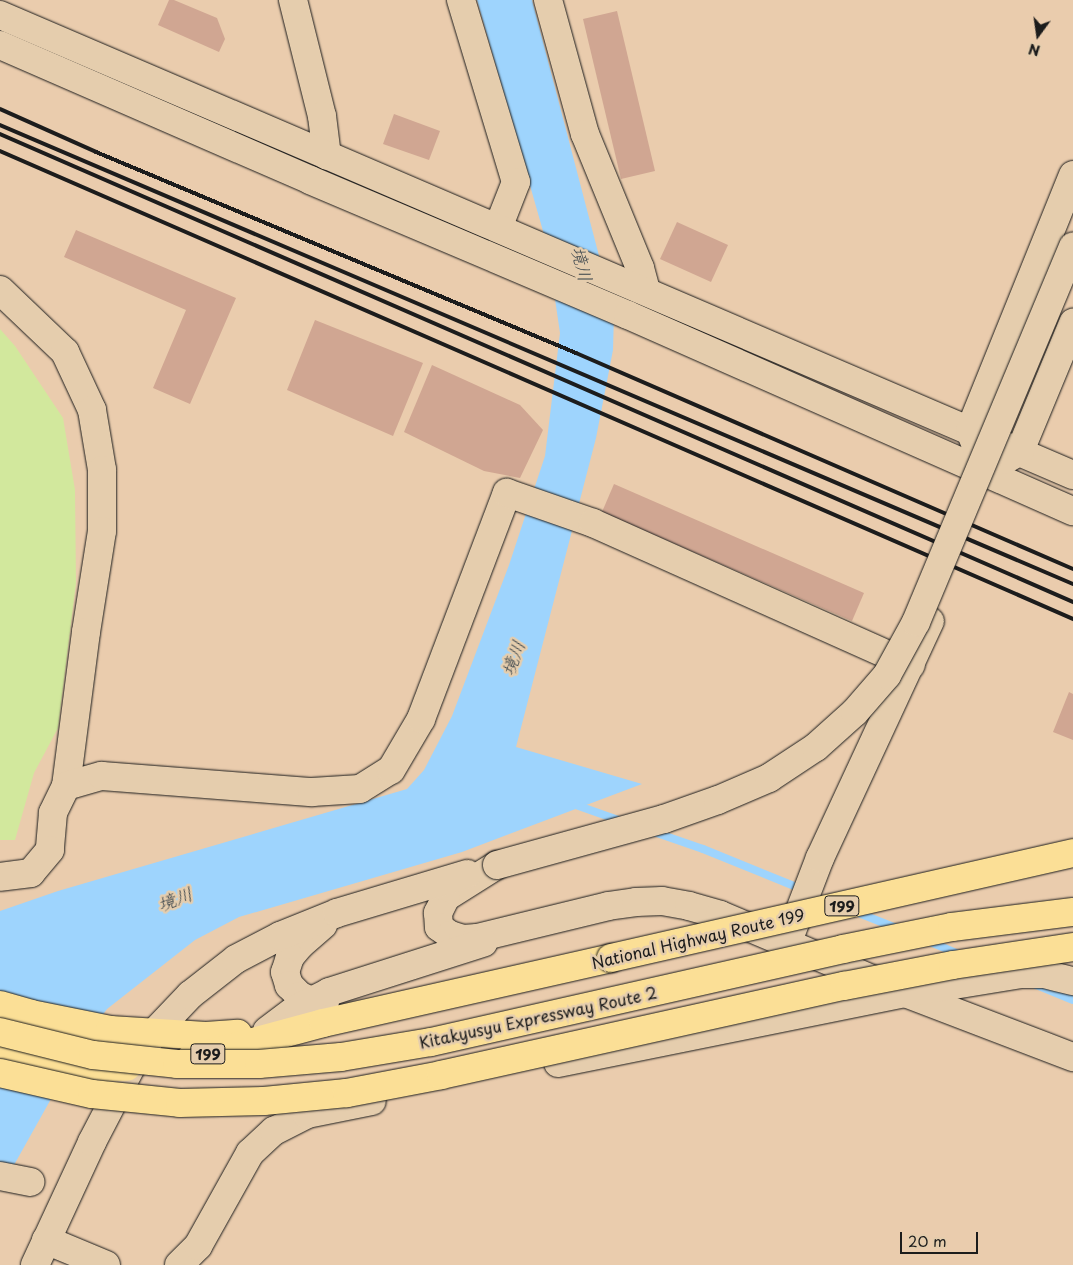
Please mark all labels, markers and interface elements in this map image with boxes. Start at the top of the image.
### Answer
north arrow [1013,10,1063,60]
text: N [1026,39,1042,62]
water label: 境川 [567,244,597,284]
water label: 境川 [497,637,529,679]
water label: 境川 [154,882,196,916]
road number: 199 [823,894,861,918]
street label: National Highway Route 199 [589,904,807,972]
street label: Kitakyusyu Expressway Route 2 [416,982,660,1052]
road number: 199 [189,1042,227,1066]
scale bar [903,1222,980,1254]
text: 20 m [908,1229,947,1252]

